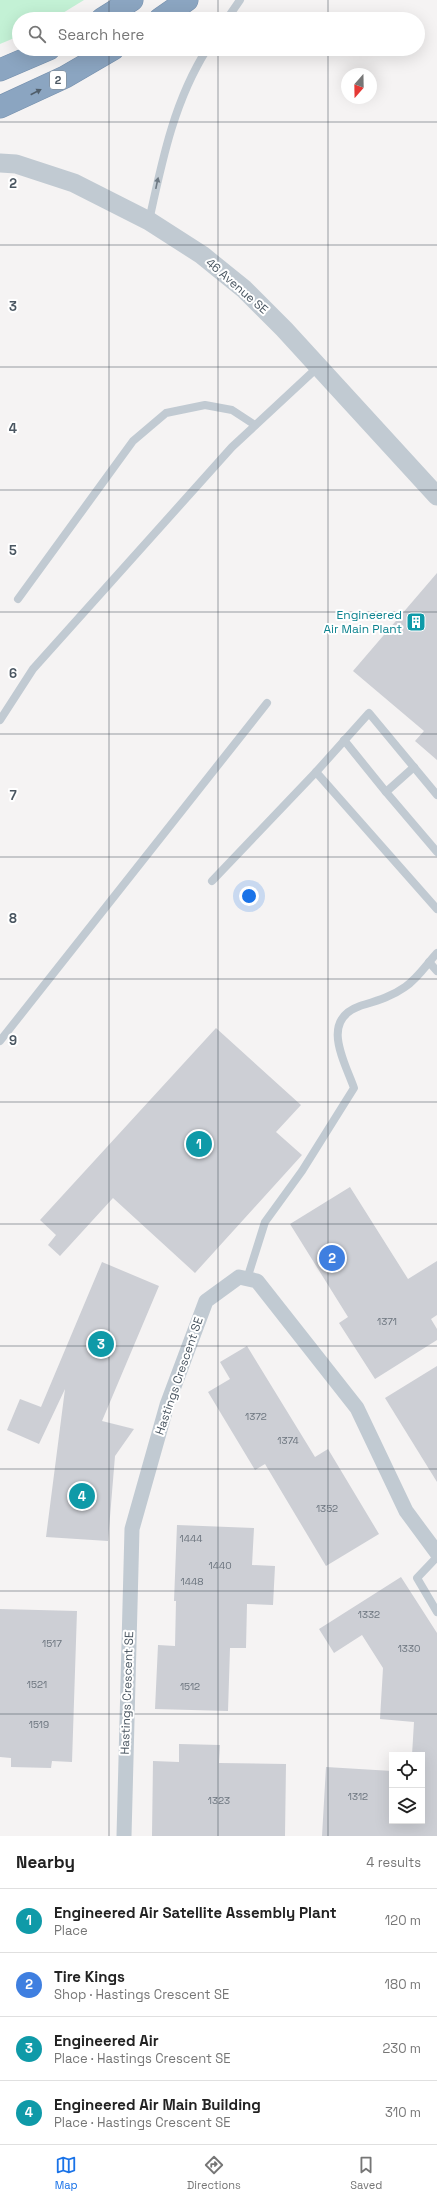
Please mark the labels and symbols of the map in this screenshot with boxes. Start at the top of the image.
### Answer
north arrow [341,68,377,104]
road number: 2 [50,71,66,89]
one-way arrow [30,88,41,95]
text: 2 [9,175,17,192]
one-way arrow [155,177,161,189]
street label: 46 Avenue SE [203,255,272,318]
text: 3 [9,298,17,315]
text: 4 [9,420,17,437]
text: 5 [9,542,17,559]
place label: Engineered Air Main Plant [323,607,402,637]
building icon: Engineered Air Main Plant [405,611,427,633]
text: 6 [9,665,17,682]
text: 7 [9,787,17,804]
your location [239,886,259,906]
text: 8 [9,910,17,927]
text: 9 [9,1032,17,1049]
pin: 1 [186,1129,212,1159]
pin: 2 [319,1243,345,1273]
street label: Hastings Crescent SE [151,1315,207,1437]
house number: 1371 [377,1315,397,1328]
pin: 3 [88,1329,114,1359]
house number: 1372 [245,1410,267,1423]
house number: 1374 [277,1434,299,1447]
pin: 4 [69,1481,95,1511]
house number: 1352 [316,1502,338,1515]
house number: 1444 [180,1532,202,1545]
house number: 1440 [208,1559,232,1572]
house number: 1448 [181,1575,203,1588]
house number: 1332 [358,1608,380,1621]
street label: Hastings Crescent SE [117,1631,137,1755]
house number: 1517 [42,1637,62,1650]
house number: 1330 [398,1642,420,1655]
house number: 1521 [27,1678,47,1691]
house number: 1512 [180,1680,200,1693]
house number: 1519 [29,1718,49,1731]
house number: 1312 [348,1790,368,1803]
house number: 1323 [208,1794,230,1807]

